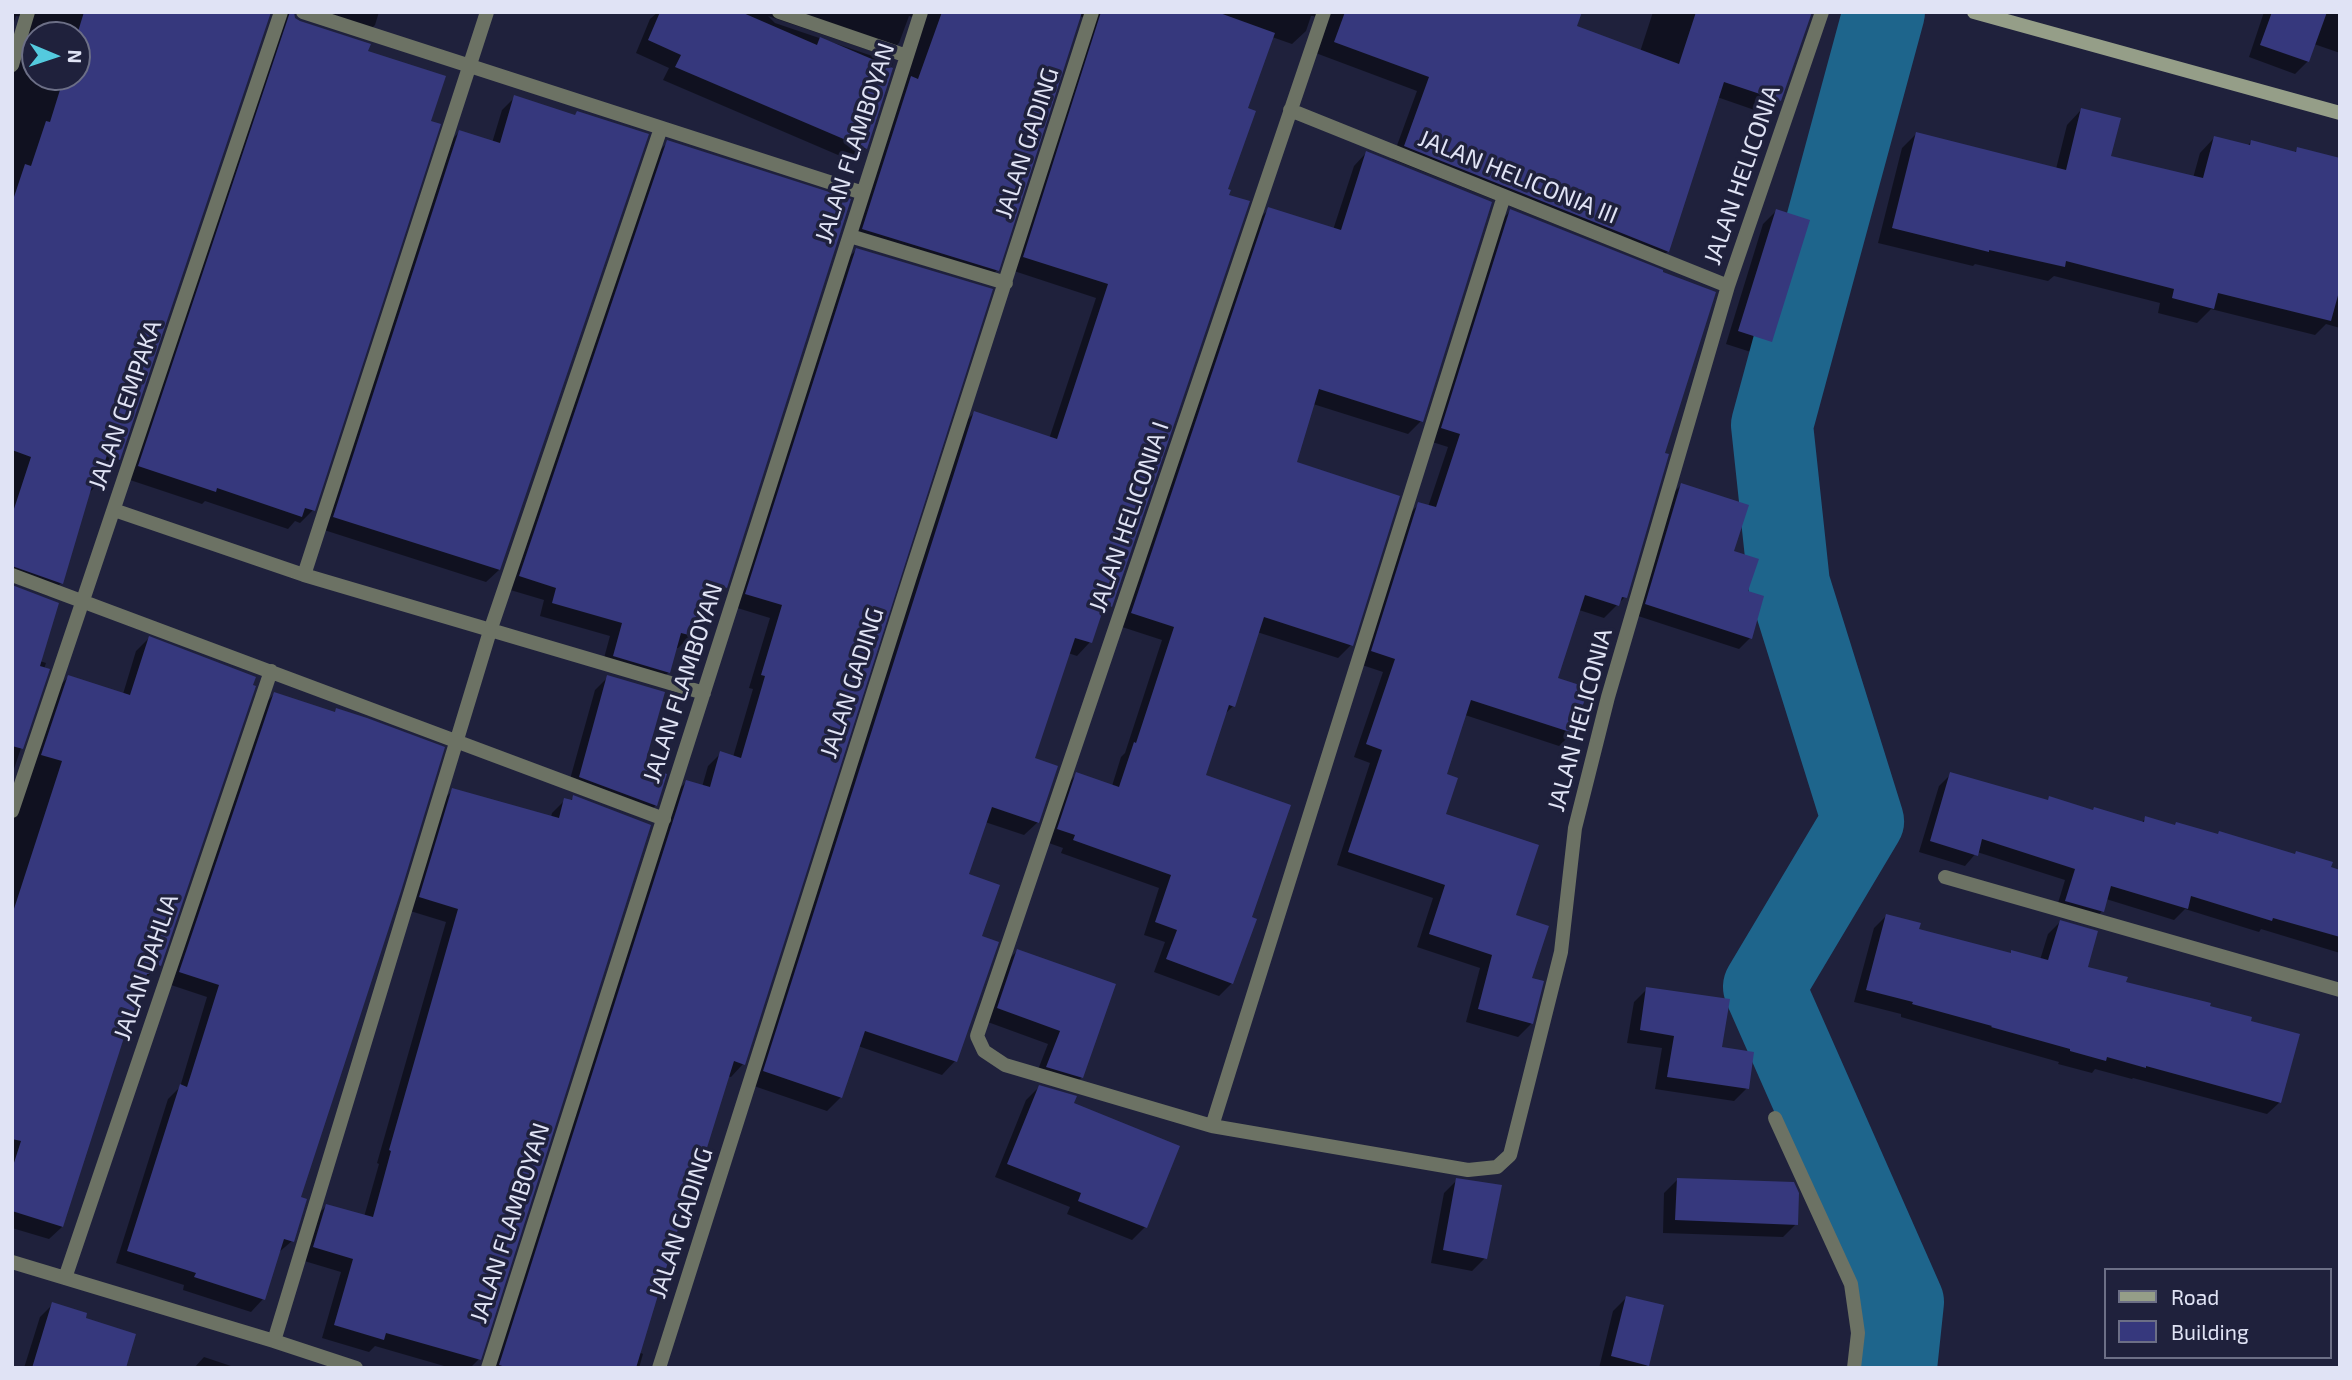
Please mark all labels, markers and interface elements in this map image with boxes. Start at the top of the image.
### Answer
north arrow [21,21,91,91]
street label: JALAN FLAMBOYAN [809,39,901,247]
text: N [64,49,87,64]
street label: JALAN GADING [989,64,1065,222]
street label: JALAN HELICONIA [1698,81,1786,269]
street label: JALAN HELICONIA III [1414,124,1622,230]
street label: JALAN CEMPAKA [82,316,168,494]
street label: JALAN HELICONIA I [1083,418,1175,616]
street label: JALAN FLAMBOYAN [637,579,729,787]
street label: JALAN GADING [814,604,890,762]
street label: JALAN HELICONIA [1542,625,1618,815]
street label: JALAN DAHLIA [107,890,185,1044]
street label: JALAN FLAMBOYAN [464,1119,556,1327]
street label: JALAN GADING [643,1144,719,1302]
legend [2104,1268,2331,1359]
text: Road [2171,1284,2219,1309]
text: Building [2171,1319,2249,1344]

